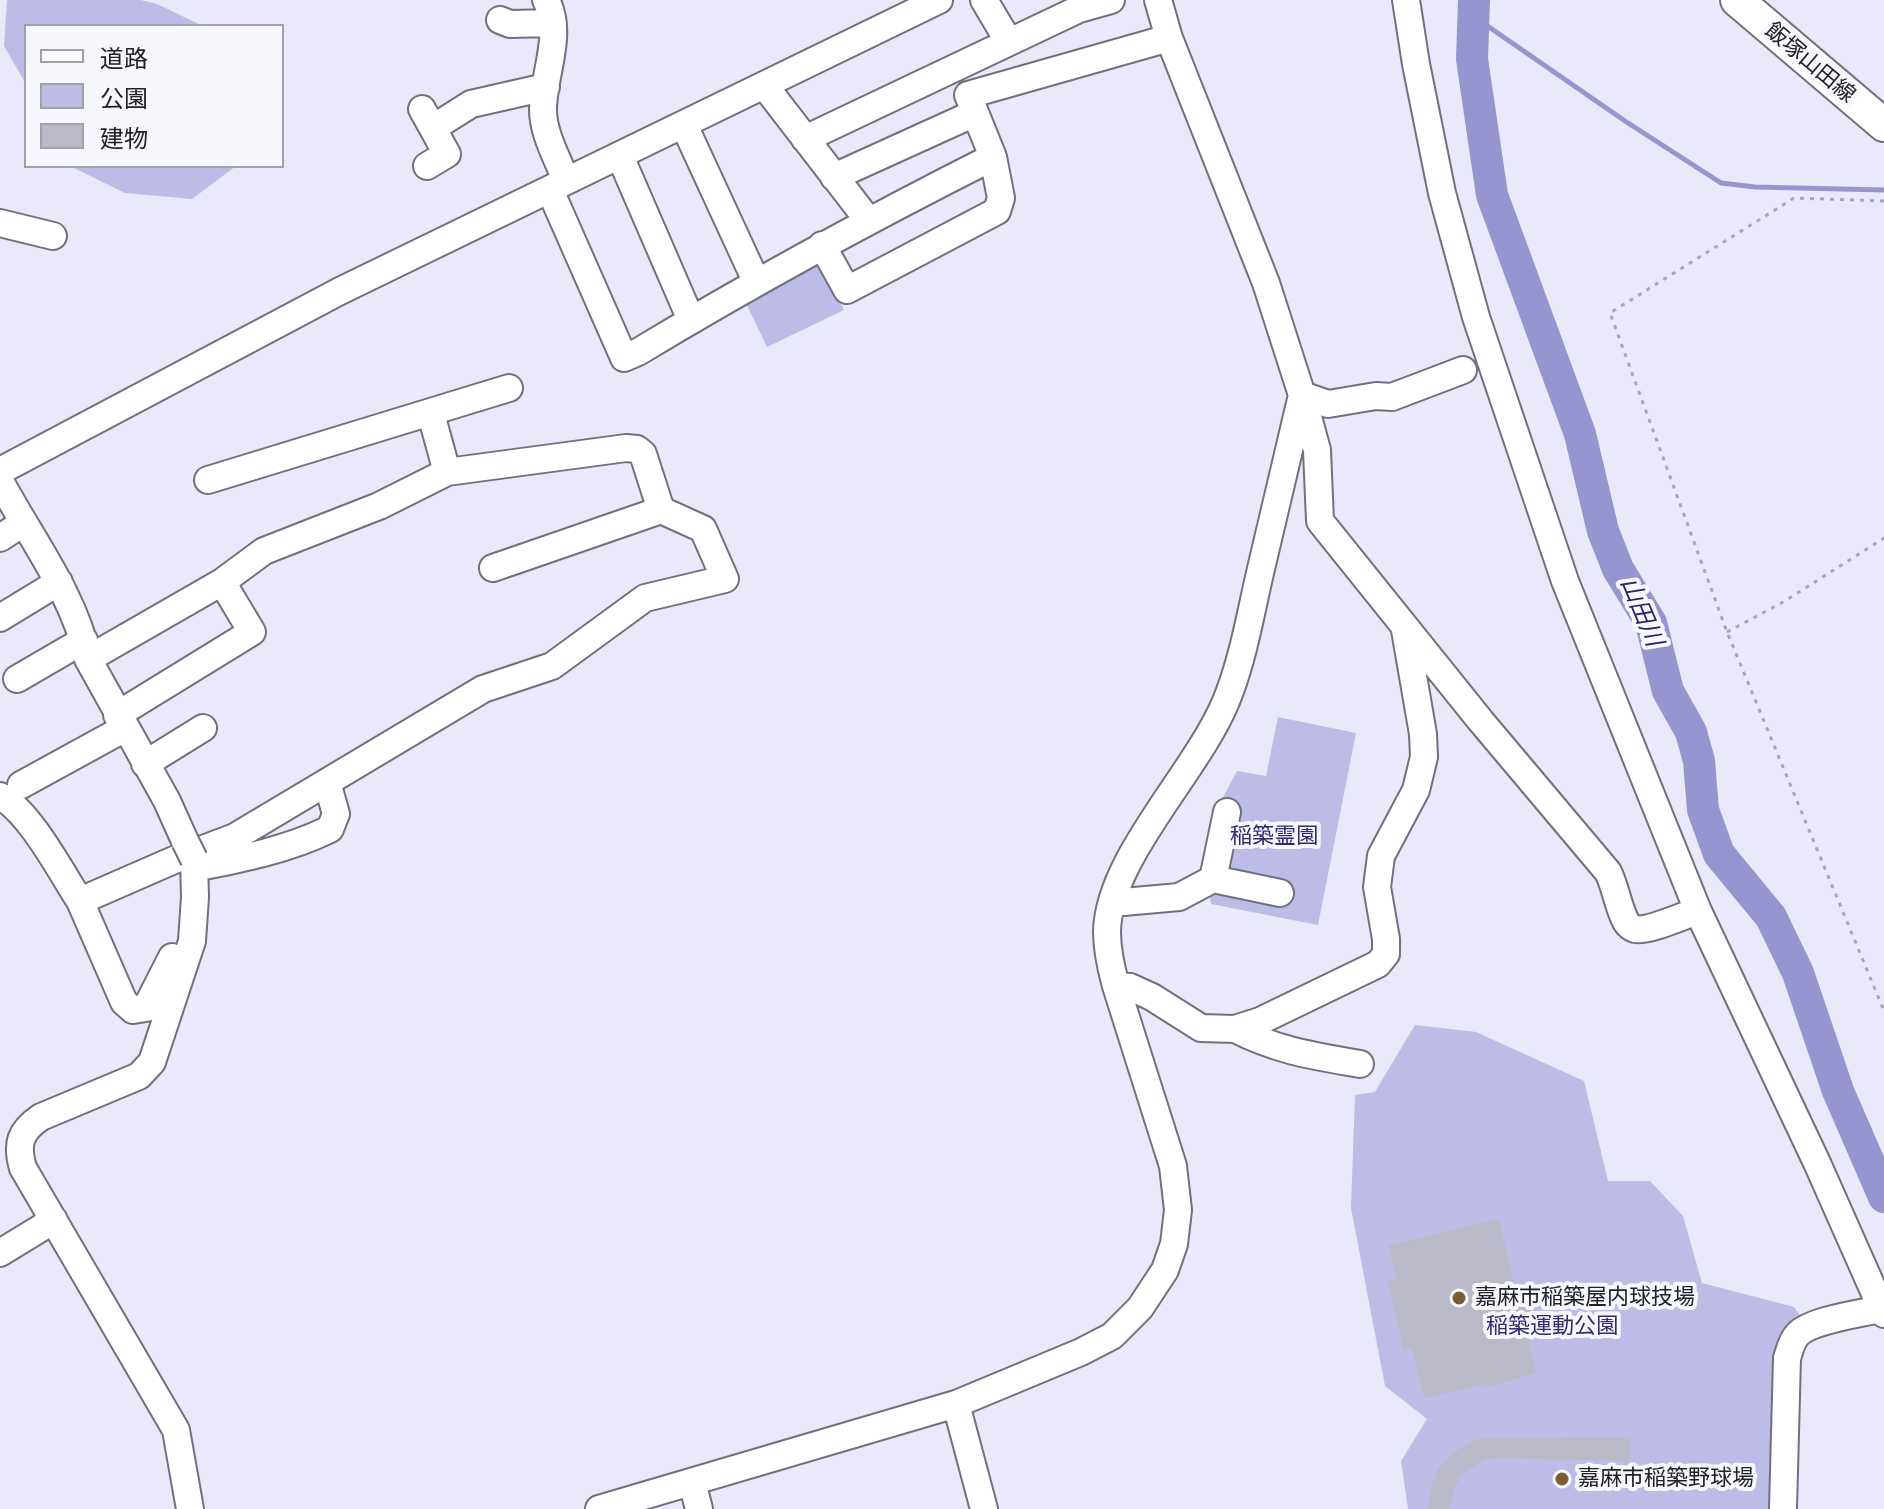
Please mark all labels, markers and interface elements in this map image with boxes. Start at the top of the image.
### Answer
street label: 飯塚山田線 [1759,18,1861,108]
legend [24,24,284,168]
text: 道路 [100,44,148,73]
text: 公園 [100,84,148,113]
text: 建物 [100,124,148,153]
water label: 山田川 [1614,573,1668,651]
park label: 稲築霊園 [1230,824,1318,850]
place label: 嘉麻市稲築屋内球技場 [1475,1285,1695,1311]
marker: 嘉麻市稲築屋内球技場 [1450,1289,1468,1307]
park label: 稲築運動公園 [1486,1314,1618,1340]
place label: 嘉麻市稲築野球場 [1578,1466,1754,1492]
marker: 嘉麻市稲築野球場 [1553,1470,1571,1488]

